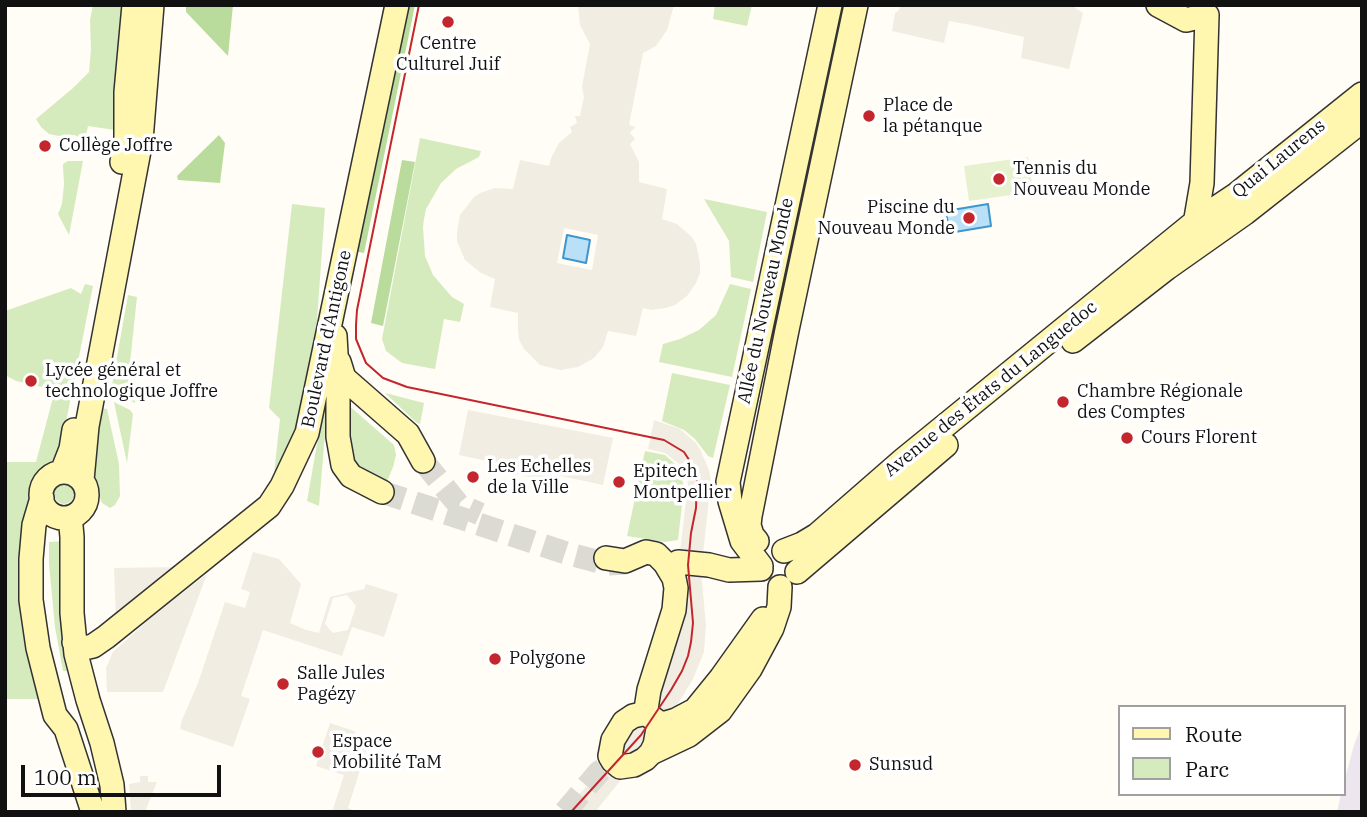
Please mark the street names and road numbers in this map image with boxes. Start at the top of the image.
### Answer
street label: Quai Laurens [1228,115,1330,203]
street label: Allée du Nouveau Monde [734,196,798,406]
street label: Boulevard d'Antigone [298,248,356,430]
street label: Avenue des États du Languedoc [880,296,1102,482]

